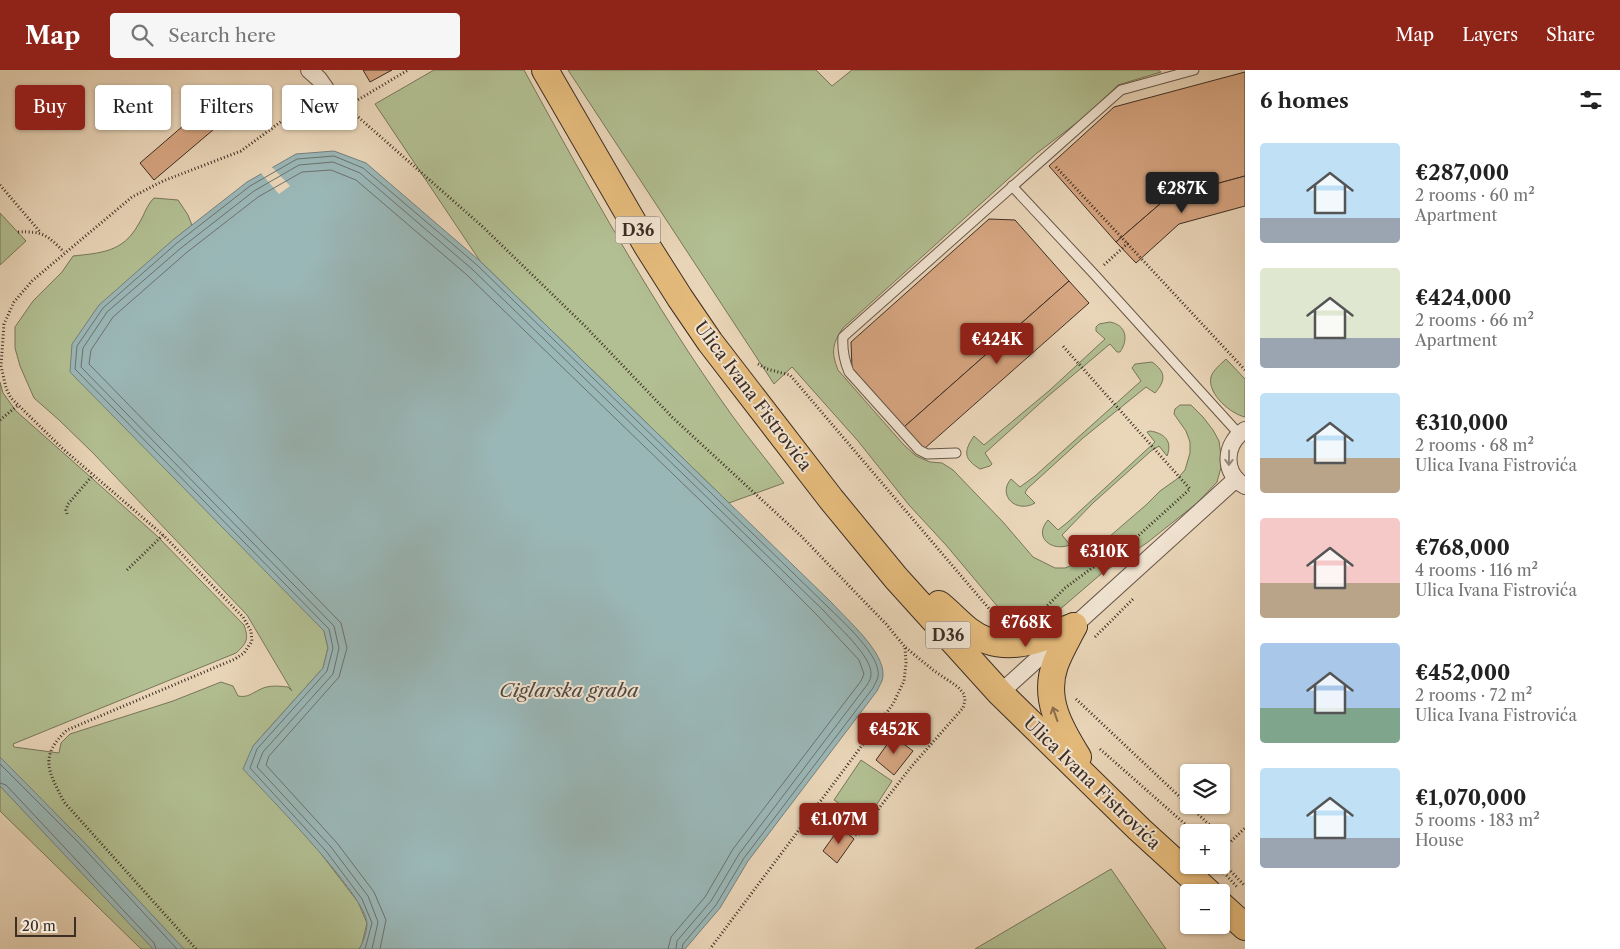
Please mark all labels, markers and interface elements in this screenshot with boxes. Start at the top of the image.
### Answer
search box [110,13,460,58]
text: Map [25,21,80,50]
icon: search [128,21,156,49]
text: Search here [168,24,276,47]
text: Map [1396,24,1434,46]
text: Layers [1462,24,1518,46]
text: Share [1546,24,1595,46]
chip: Buy [15,85,85,130]
chip: Rent [95,85,171,130]
chip: Filters [181,85,272,130]
chip: New [282,85,357,130]
icon: filters [1577,86,1605,114]
text: 6 homes [1260,88,1349,113]
text: €287,000 [1415,160,1509,185]
icon: home [1300,163,1360,223]
pin: €287K [1147,172,1217,214]
text: €287K [1157,178,1207,198]
text: 2 rooms · 60 m² [1415,185,1535,205]
text: Apartment [1415,205,1497,225]
road number: D36 [616,216,660,244]
text: €424,000 [1415,285,1511,310]
icon: home [1300,288,1360,348]
text: 2 rooms · 66 m² [1415,310,1534,330]
street label: Ulica Ivana Fistrovića [689,317,817,476]
pin: €424K [962,322,1032,365]
text: €424K [971,329,1023,349]
text: Apartment [1415,330,1497,350]
text: €310,000 [1415,410,1508,435]
icon: home [1300,413,1360,473]
text: 2 rooms · 68 m² [1415,435,1534,455]
one-way arrow [1224,450,1234,466]
text: Ulica Ivana Fistrovića [1415,455,1577,475]
pin: €310K [1069,534,1139,577]
text: €768,000 [1415,535,1510,560]
icon: home [1300,538,1360,598]
text: €310K [1079,541,1129,561]
text: 4 rooms · 116 m² [1415,560,1538,580]
text: Ulica Ivana Fistrovića [1415,580,1577,600]
pin: €768K [991,606,1061,648]
text: €768K [1001,612,1051,632]
road number: D36 [926,622,970,648]
text: €452,000 [1415,660,1510,685]
icon: home [1300,663,1360,723]
water label: Ciglarska graba [499,679,639,702]
text: 2 rooms · 72 m² [1415,685,1532,705]
text: Ulica Ivana Fistrovića [1415,705,1577,725]
one-way arrow [1050,706,1060,722]
pin: €452K [859,712,929,755]
street label: Ulica Ivana Fistrovića [1019,712,1165,855]
text: €452K [869,719,919,739]
map controls [1180,764,1230,934]
button: layers [1180,764,1230,814]
text: €1,070,000 [1415,785,1526,810]
icon: home [1300,788,1360,848]
pin: €1.07M [798,802,880,845]
text: €1.07M [810,809,868,829]
text: 5 rooms · 183 m² [1415,810,1540,830]
button: + [1180,824,1230,874]
text: House [1415,830,1464,850]
button: − [1180,884,1230,934]
scale bar [15,914,76,937]
text: 20 m [22,917,56,935]

